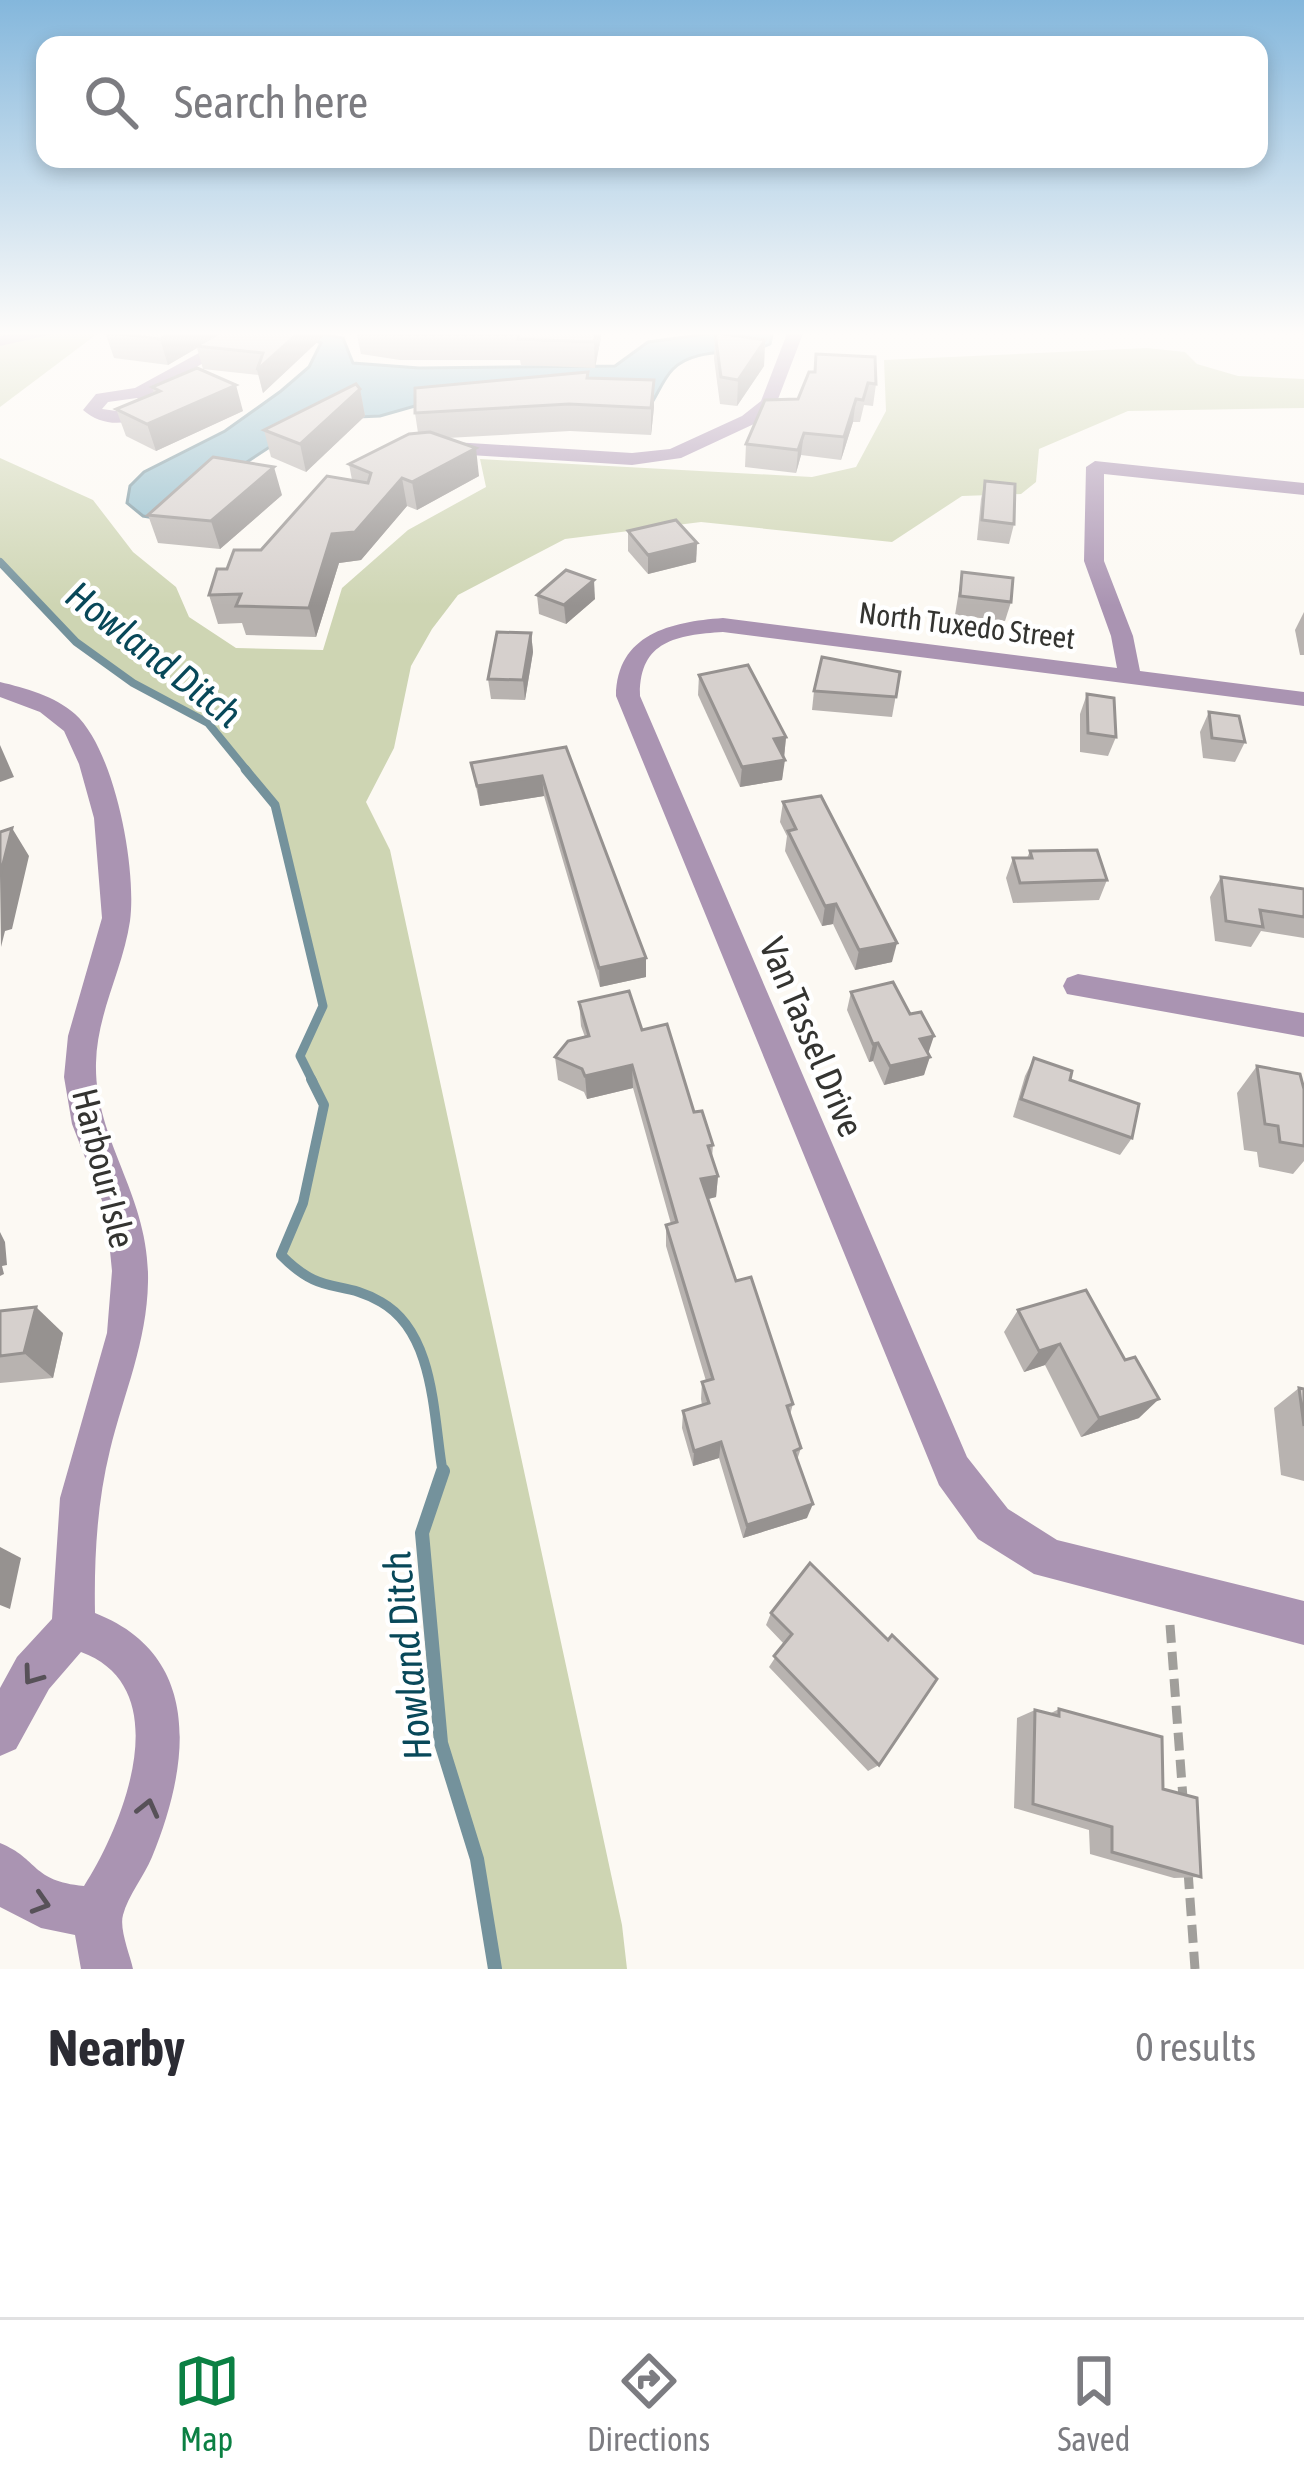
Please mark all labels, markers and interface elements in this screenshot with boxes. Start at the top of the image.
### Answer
search box [36,36,1268,168]
icon: search [78,69,144,135]
text: Search here [174,76,368,128]
water label: Howland Ditch [58,572,250,736]
street label: North Tuxedo Street [857,595,1077,655]
street label: Van Tassel Drive [751,931,873,1143]
street label: Harbour Isle [64,1084,144,1252]
water label: Howland Ditch [374,1549,440,1762]
one-way arrow [24,1663,46,1684]
one-way arrow [134,1798,159,1819]
one-way arrow [29,1889,50,1914]
text: Nearby [48,2018,185,2077]
text: 0 results [1135,2025,1256,2069]
tab: Map [174,2348,240,2458]
tab: Directions [587,2348,710,2458]
tab: Saved [1057,2348,1130,2458]

